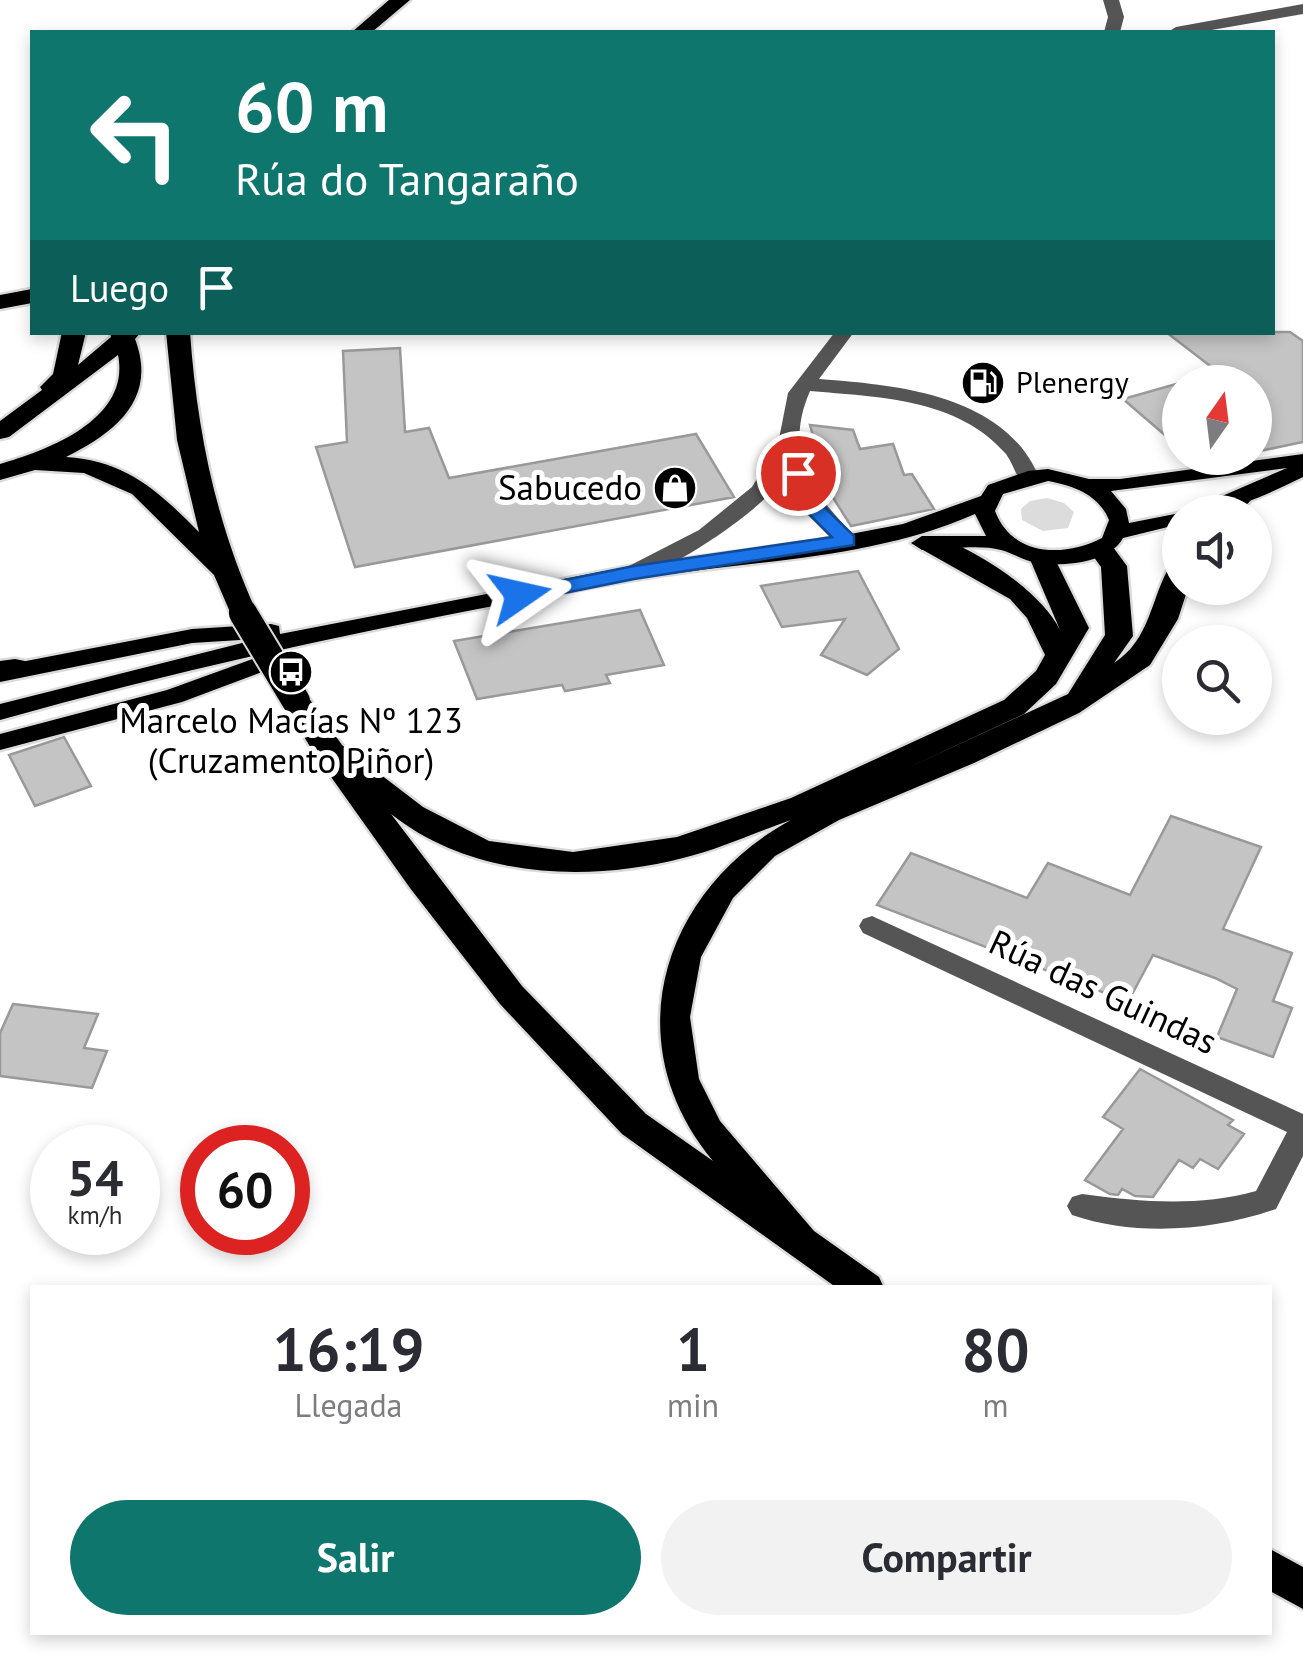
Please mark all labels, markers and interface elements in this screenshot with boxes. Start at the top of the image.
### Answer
text: 60 m [235,61,388,151]
icon: left [70,70,200,200]
text: Rúa do Tangaraño [235,149,579,207]
icon: arrive [189,260,244,315]
text: Luego [70,263,169,312]
fuel station icon: Plenergy [960,360,1006,406]
place label: Plenergy [1016,362,1129,401]
north arrow [1162,365,1272,475]
map controls [1162,365,1272,735]
pin [756,431,841,516]
icon: arrive [771,446,826,501]
place label: Sabucedo [498,464,642,510]
shop icon: Sabucedo [652,465,698,511]
button: sound [1162,495,1272,605]
position arrow [468,543,572,647]
button: search [1162,625,1272,735]
bus stop icon: Marcelo Macías Nº 123 (Cruzamento Piñor) [268,649,314,695]
place label: Marcelo Macías Nº 123 (Cruzamento Piñor) [119,697,463,783]
street label: Rúa das Guindas [982,918,1225,1064]
speed limit sign: 60 [180,1125,310,1255]
text: 54 [67,1145,123,1210]
text: km/h [68,1199,122,1231]
text: 16:19 [272,1310,425,1388]
text: 1 [676,1310,710,1388]
text: 80 [962,1310,1030,1388]
text: Llegada [295,1384,402,1426]
text: min [667,1384,719,1426]
text: m [983,1384,1009,1426]
button: Salir [70,1500,641,1615]
button: Compartir [661,1500,1232,1615]

